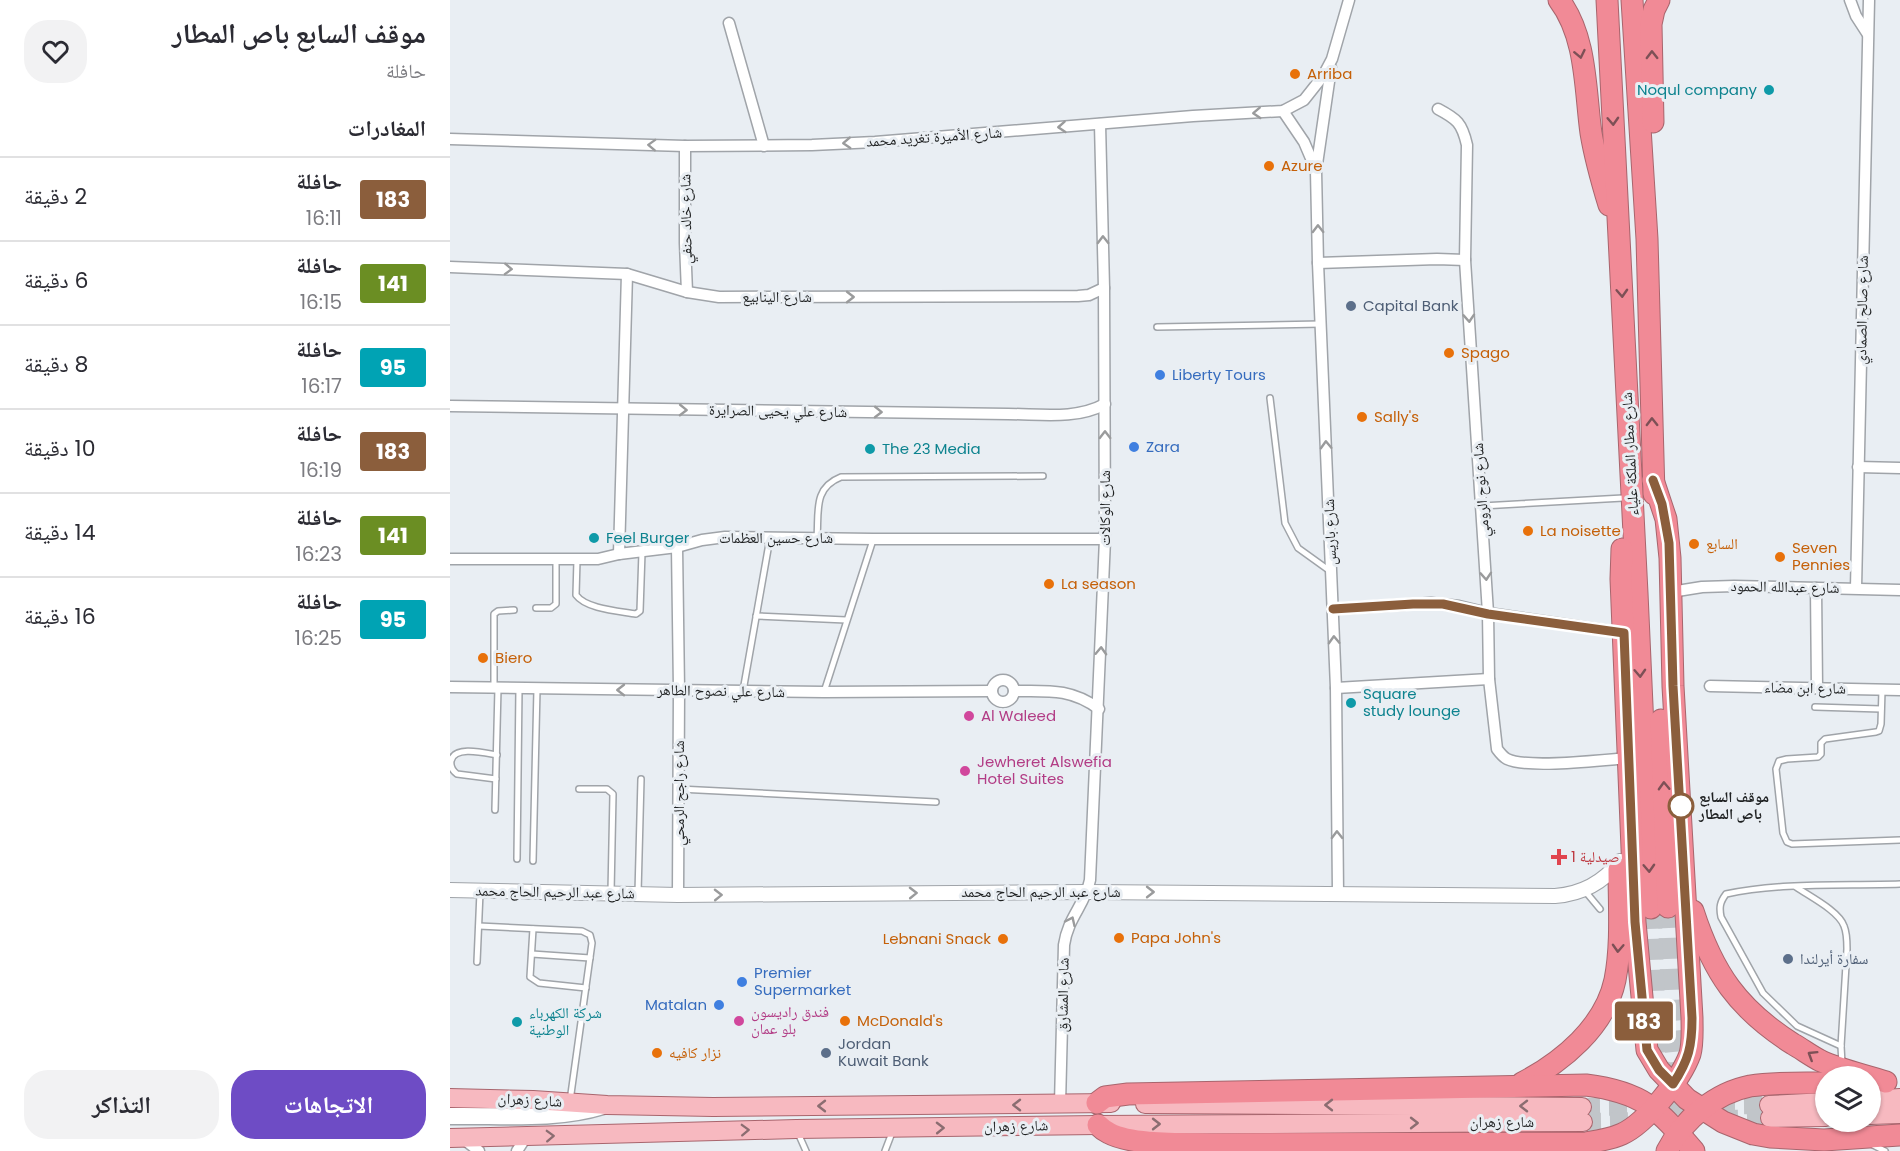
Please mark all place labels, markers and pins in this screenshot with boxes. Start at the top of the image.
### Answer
place label: Arriba [1307,63,1352,84]
marker: Arriba [1288,67,1302,81]
place label: Noqul company [1637,79,1758,100]
marker: Noqul company [1762,83,1776,97]
place label: Azure [1281,155,1322,176]
marker: Azure [1262,159,1276,173]
place label: Capital Bank [1363,295,1459,316]
marker: Capital Bank [1344,299,1358,313]
place label: Spago [1461,342,1510,363]
marker: Spago [1442,346,1456,360]
place label: Liberty Tours [1172,364,1266,385]
marker: Liberty Tours [1153,368,1167,382]
place label: Sally's [1374,406,1419,427]
marker: Sally's [1355,410,1369,424]
place label: Zara [1146,436,1180,457]
place label: The 23 Media [882,438,981,459]
marker: Zara [1127,440,1141,454]
marker: The 23 Media [863,442,877,456]
place label: La noisette [1540,520,1621,541]
marker: La noisette [1521,524,1535,538]
place label: Feel Burger [606,527,690,548]
marker: Feel Burger [587,531,601,545]
place label: السابع [1706,533,1738,554]
marker: السابع [1687,537,1701,551]
place label: Seven Pennies [1792,537,1850,575]
marker: Seven Pennies [1773,550,1787,564]
place label: La season [1061,573,1136,594]
marker: La season [1042,577,1056,591]
place label: Biero [495,647,532,668]
marker: Biero [476,651,490,665]
place label: Square study lounge [1363,683,1460,721]
marker: Square study lounge [1344,696,1358,710]
place label: Al Waleed [981,705,1056,726]
marker: Al Waleed [962,709,976,723]
place label: Jewheret Alswefia Hotel Suites [977,751,1112,789]
marker: Jewheret Alswefia Hotel Suites [958,764,972,778]
place label: موقف السابع باص المطار [1698,786,1769,824]
marker: موقف السابع باص المطار [1668,793,1694,819]
place label: صيدلية 1 [1571,846,1619,867]
marker: صيدلية 1 [1552,850,1566,864]
place label: Papa John's [1131,927,1221,948]
place label: Lebnani Snack [883,928,991,949]
marker: Papa John's [1112,931,1126,945]
marker: Lebnani Snack [996,932,1010,946]
place label: سفارة أيرلندا [1800,948,1869,969]
marker: سفارة أيرلندا [1781,952,1795,966]
place label: Premier Supermarket [754,962,851,1000]
marker: Premier Supermarket [735,975,749,989]
place label: Matalan [645,994,707,1015]
marker: Matalan [712,998,726,1012]
place label: فندق راديسون بلو عمان [751,1001,829,1039]
place label: شركة الكهرباء الوطنية [529,1002,602,1040]
place label: McDonald's [857,1010,943,1031]
marker: فندق راديسون بلو عمان [732,1014,746,1028]
marker: McDonald's [838,1014,852,1028]
marker: شركة الكهرباء الوطنية [510,1015,524,1029]
place label: Jordan Kuwait Bank [838,1033,929,1071]
place label: نزار كافيه [669,1042,721,1063]
marker: نزار كافيه [650,1046,664,1060]
marker: Jordan Kuwait Bank [819,1046,833,1060]

